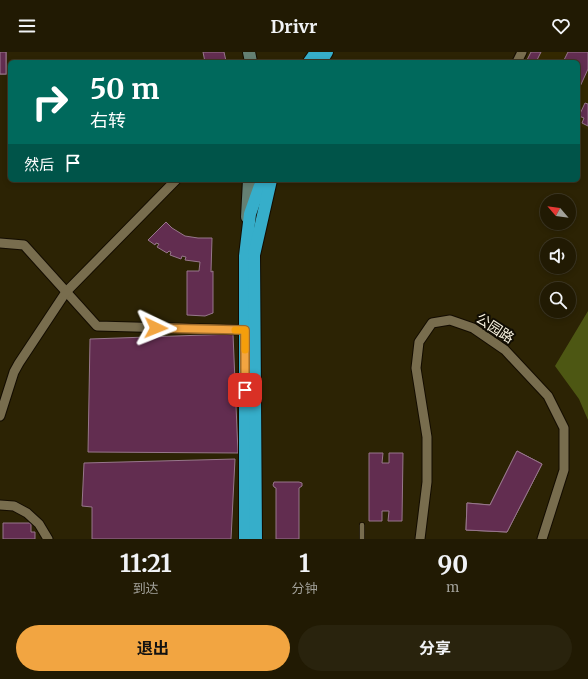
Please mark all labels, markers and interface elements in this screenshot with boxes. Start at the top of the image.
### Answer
icon: menu [16,15,38,37]
text: Drivr [271,15,317,38]
icon: heart [550,15,572,37]
text: 50 m [90,71,159,107]
icon: right [24,76,76,128]
text: 右转 [90,109,126,132]
icon: arrive [62,152,84,174]
text: 然后 [24,155,54,174]
north arrow [540,194,576,230]
map controls [540,194,576,318]
button: sound [540,238,576,274]
button: search [540,282,576,318]
position arrow [135,307,177,349]
street label: 公园路 [472,309,518,347]
pin [228,373,262,407]
icon: arrive [234,379,256,401]
text: 11:21 [120,548,172,579]
text: 1 [299,548,310,579]
text: 90 [437,549,468,580]
text: m [446,579,459,596]
text: 到达 [133,580,159,597]
text: 分钟 [292,580,318,597]
button: 退出 [16,625,290,671]
button: 分享 [298,625,572,671]

